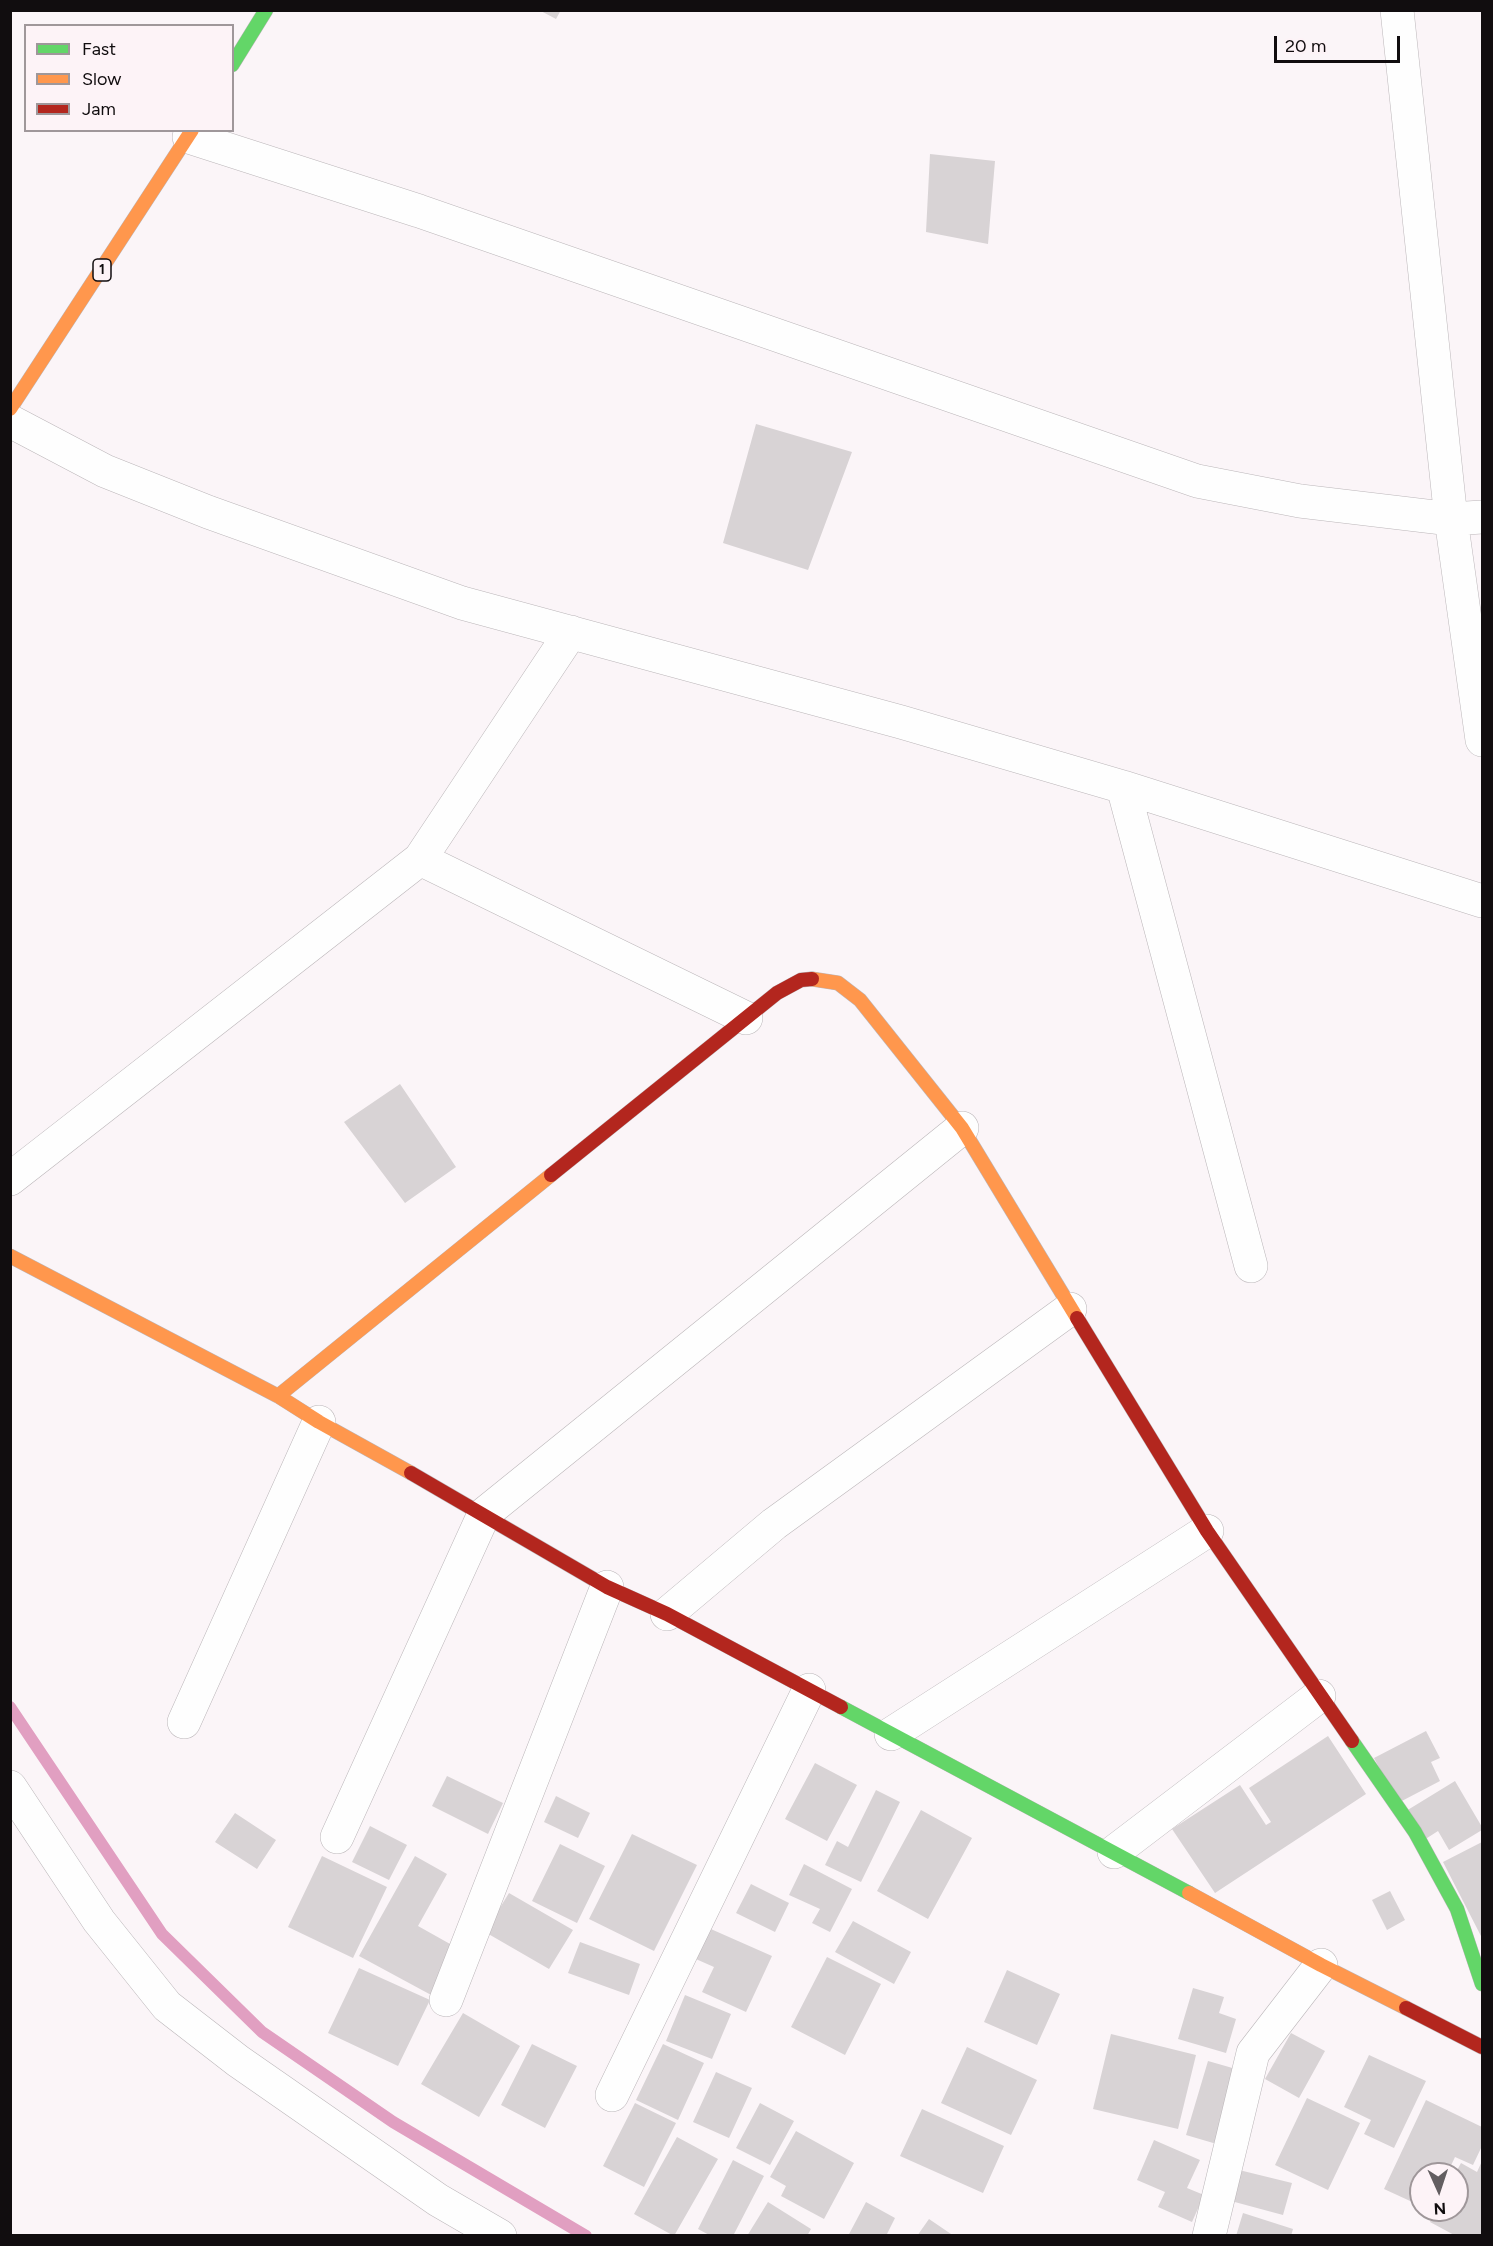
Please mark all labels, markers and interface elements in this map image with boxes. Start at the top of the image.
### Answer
legend [24,24,234,132]
scale bar [1277,24,1403,62]
text: 20 m [1285,35,1326,57]
text: Fast [82,38,116,60]
text: Slow [82,68,121,90]
text: Jam [82,98,116,120]
road number: 1 [93,259,111,281]
north arrow [1409,2162,1469,2222]
text: N [1433,2199,1447,2218]

